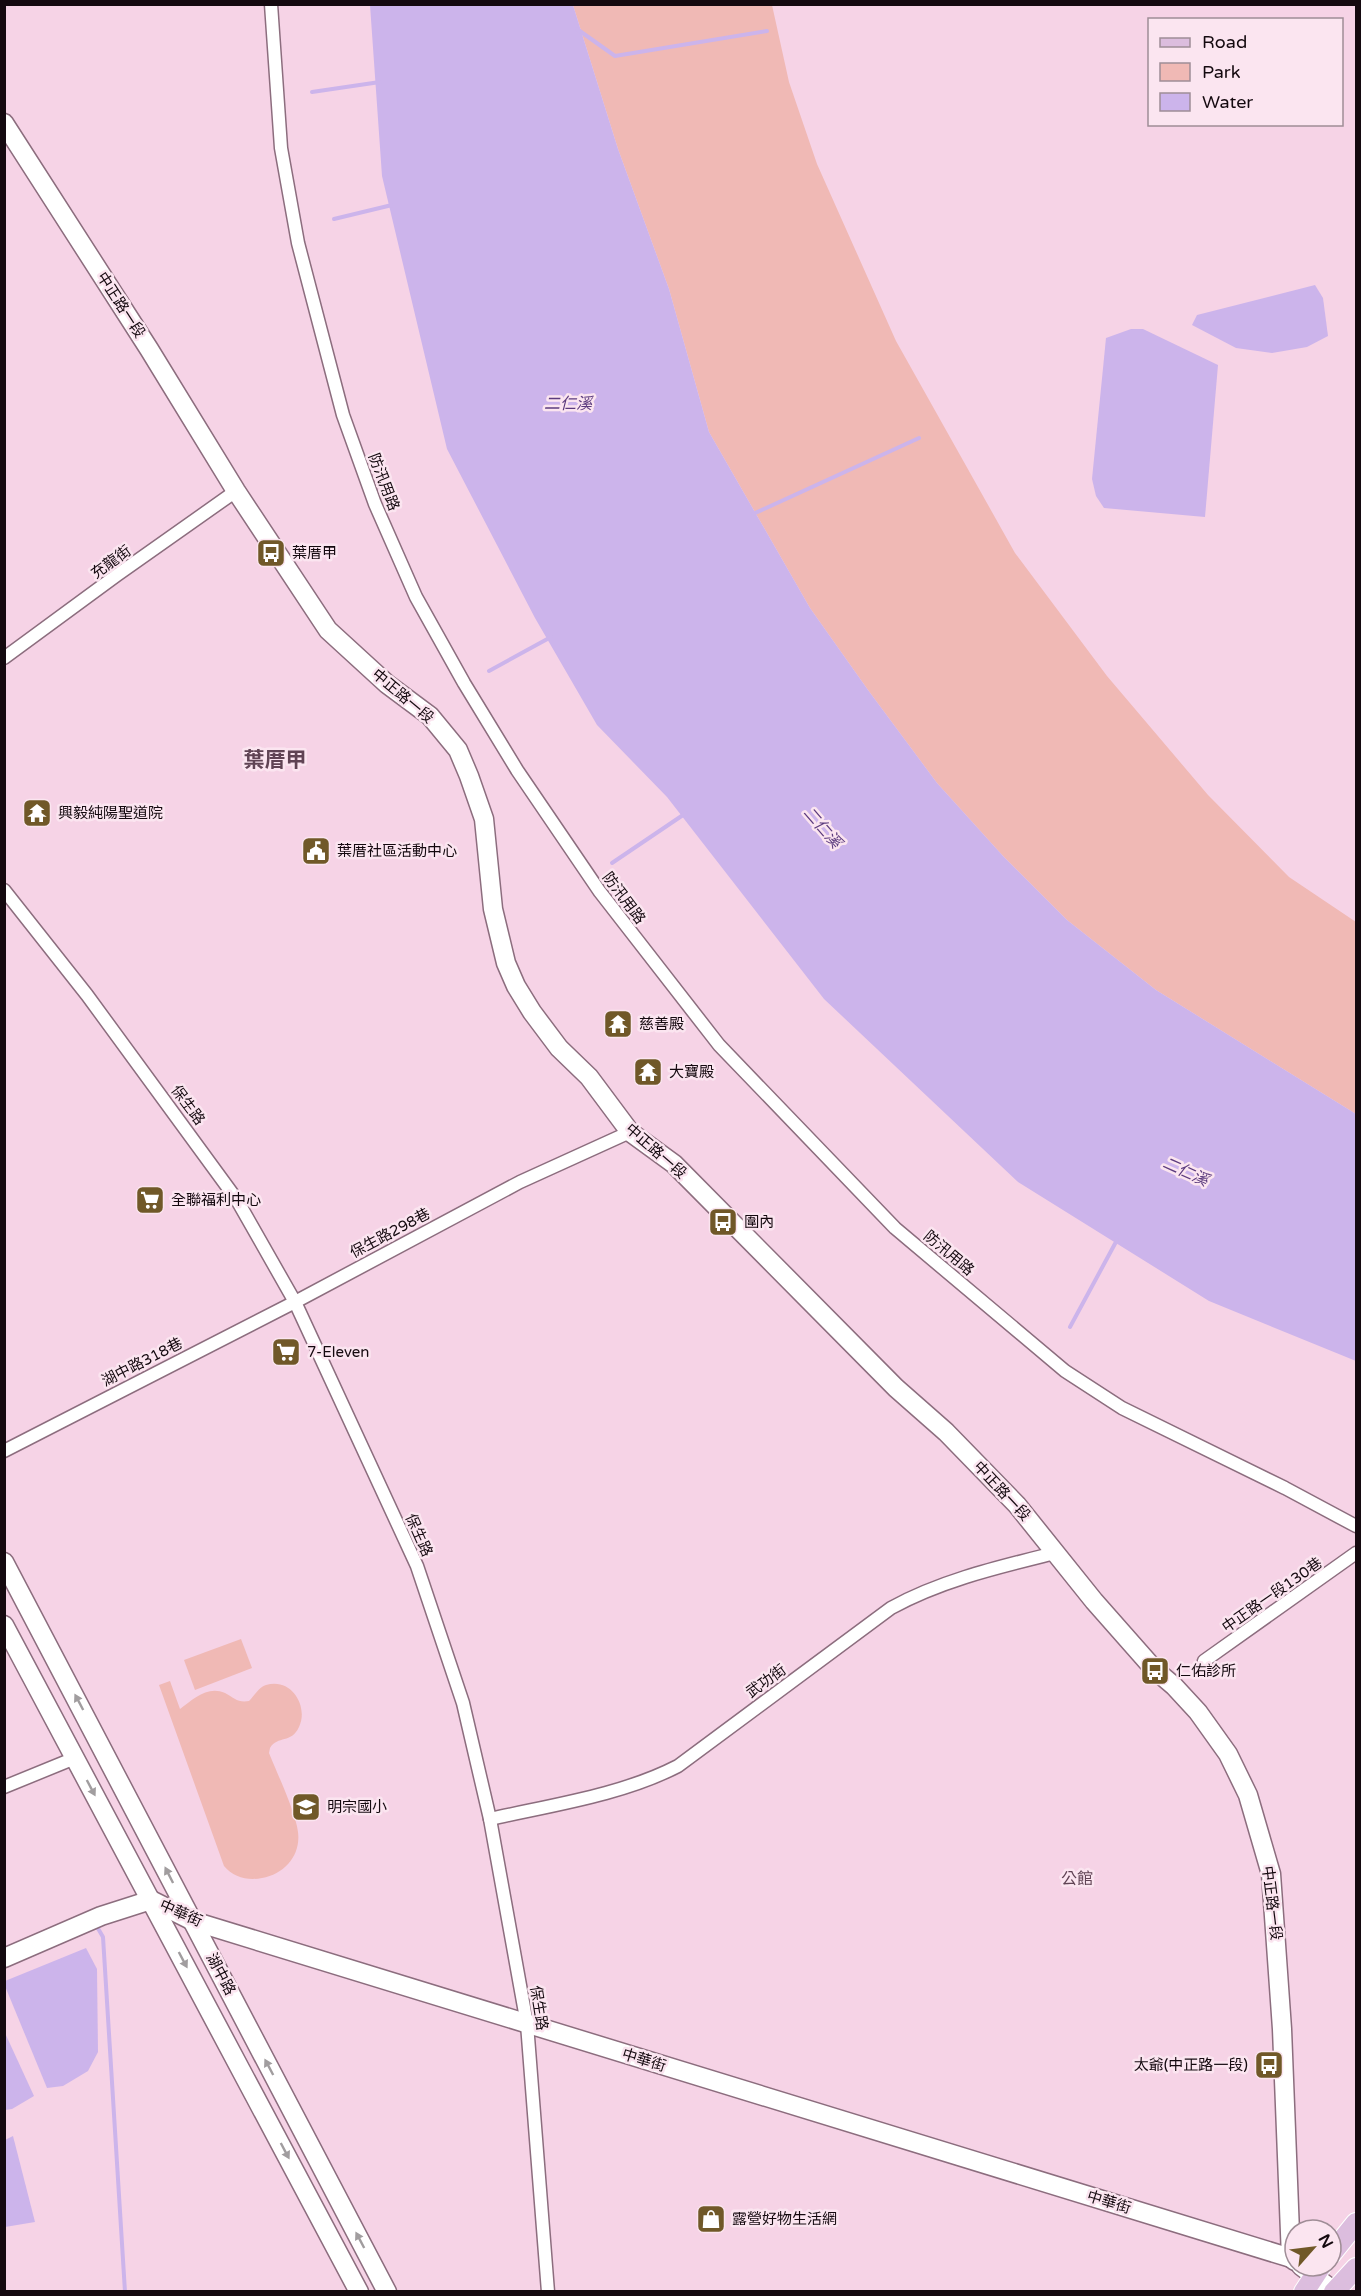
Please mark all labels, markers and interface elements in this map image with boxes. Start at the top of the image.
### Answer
legend [1148,18,1343,126]
text: Road [1202,31,1247,53]
text: Park [1202,61,1241,83]
text: Water [1202,91,1253,113]
street label: 中正路一段 [93,269,149,341]
water label: 二仁溪 [544,394,594,414]
street label: 防汛用路 [365,451,403,513]
bus stop icon: 葉厝甲 [255,537,287,569]
street label: 充龍街 [88,541,134,583]
place label: 葉厝甲 [292,544,337,562]
street label: 中正路一段 [368,665,438,727]
district label: 葉厝甲 [244,748,307,773]
temple icon: 興毅純陽聖道院 [21,797,53,829]
water label: 二仁溪 [799,803,847,854]
place label: 興毅純陽聖道院 [58,804,163,822]
public building icon: 葉厝社區活動中心 [300,835,332,867]
place label: 葉厝社區活動中心 [337,842,457,860]
street label: 防汛用路 [599,869,649,927]
temple icon: 慈善殿 [602,1008,634,1040]
place label: 慈善殿 [639,1015,684,1033]
temple icon: 大寶殿 [632,1056,664,1088]
place label: 大寶殿 [669,1063,714,1081]
street label: 保生路 [167,1082,209,1128]
street label: 中正路一段 [622,1120,690,1182]
water label: 二仁溪 [1160,1153,1213,1192]
supermarket icon: 全聯福利中心 [134,1184,166,1216]
place label: 全聯福利中心 [171,1191,261,1209]
street label: 保生路298巷 [347,1204,433,1262]
bus stop icon: 圍內 [707,1206,739,1238]
place label: 圍內 [744,1213,774,1231]
street label: 防汛用路 [920,1227,978,1279]
street label: 湖中路318巷 [99,1334,185,1390]
supermarket icon: 7-Eleven [270,1336,302,1368]
place label: 7-Eleven [307,1343,369,1361]
street label: 中正路一段 [970,1457,1034,1525]
street label: 保生路 [402,1511,436,1559]
street label: 中正路一段130巷 [1218,1554,1326,1636]
bus stop icon: 仁佑診所 [1139,1655,1171,1687]
street label: 武功街 [743,1660,789,1702]
place label: 仁佑診所 [1176,1662,1236,1680]
one-way arrow [74,1694,84,1711]
one-way arrow [86,1780,96,1797]
school or university icon: 明宗國小 [290,1791,322,1823]
place label: 明宗國小 [327,1798,387,1816]
street label: 中正路一段 [1258,1865,1286,1941]
one-way arrow [164,1867,174,1884]
district label: 公館 [1061,1869,1093,1889]
street label: 中華街 [157,1896,205,1930]
street label: 湖中路 [202,1950,240,1998]
one-way arrow [178,1952,188,1969]
street label: 保生路 [527,1984,551,2032]
street label: 中華街 [620,2045,668,2075]
bus stop icon: 太爺(中正路一段) [1253,2049,1285,2081]
place label: 太爺(中正路一段) [1134,2056,1248,2074]
one-way arrow [264,2058,274,2075]
one-way arrow [280,2142,290,2159]
street label: 中華街 [1085,2187,1133,2217]
shop icon: 露營好物生活網 [695,2203,727,2235]
place label: 露營好物生活網 [732,2210,837,2228]
north arrow [1283,2218,1343,2278]
one-way arrow [355,2231,364,2248]
text: N [1314,2231,1337,2252]

